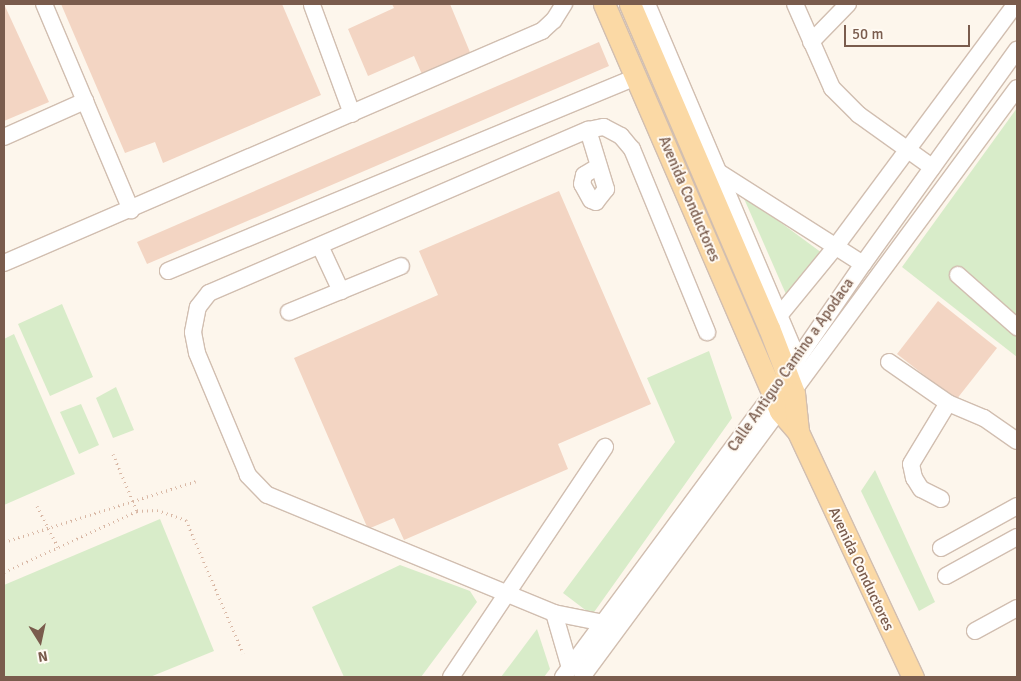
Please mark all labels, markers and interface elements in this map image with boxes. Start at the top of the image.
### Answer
scale bar [846,15,972,47]
text: 50 m [852,25,883,43]
street label: Avenida Conductores [654,134,724,264]
street label: Calle Antiguo Camino a Apodaca [724,275,858,455]
street label: Avenida Conductores [824,504,898,634]
north arrow [15,616,65,666]
text: N [36,647,49,665]

